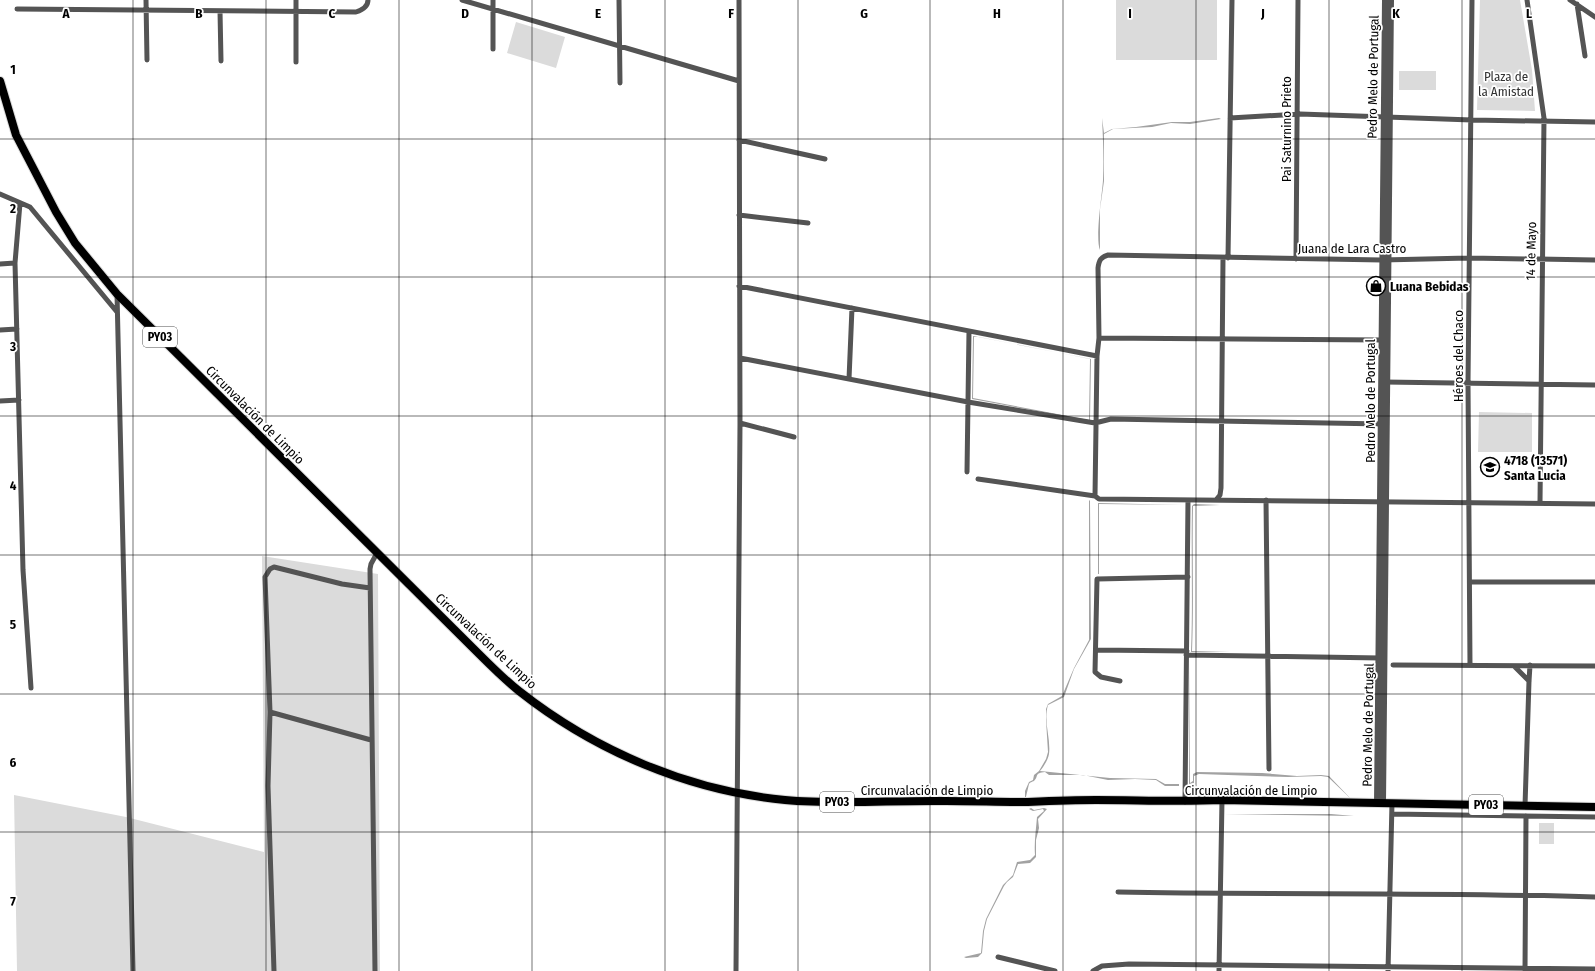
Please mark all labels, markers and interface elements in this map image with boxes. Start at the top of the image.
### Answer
text: A [61,6,70,21]
text: B [195,6,203,21]
text: C [329,6,336,21]
text: D [461,6,469,21]
text: E [595,6,601,21]
text: F [728,6,734,21]
text: G [860,6,868,21]
text: H [993,6,1001,21]
text: I [1128,6,1132,21]
text: J [1260,6,1265,21]
text: K [1392,6,1400,21]
text: L [1526,6,1532,21]
street label: Pedro Melo de Portugal [1364,15,1382,139]
text: 1 [10,62,16,77]
park label: Plaza de la Amistad [1478,69,1534,99]
street label: Pai Saturnino Prieto [1279,76,1294,182]
text: 2 [9,201,16,216]
street label: 14 de Mayo [1523,221,1539,281]
street label: Juana de Lara Castro [1298,241,1406,256]
shop icon: Luana Bebidas [1365,275,1387,297]
place label: Luana Bebidas [1390,279,1469,294]
street label: Héroes del Chaco [1451,310,1466,402]
road number: PY03 [143,327,177,347]
text: 3 [9,339,16,354]
street label: Pedro Melo de Portugal [1363,339,1378,463]
street label: Circunvalación de Limpio [203,363,307,467]
place label: 4718 (13571) Santa Lucia [1504,453,1567,483]
school or university icon: 4718 (13571) Santa Lucia [1479,456,1501,478]
text: 4 [10,478,17,493]
street label: Circunvalación de Limpio [432,590,540,692]
text: 5 [10,617,16,632]
street label: Pedro Melo de Portugal [1359,663,1377,787]
text: 6 [10,755,17,770]
street label: Circunvalación de Limpio [861,783,994,798]
street label: Circunvalación de Limpio [1185,783,1318,798]
road number: PY03 [820,792,854,812]
road number: PY03 [1469,795,1503,815]
text: 7 [10,894,16,909]

